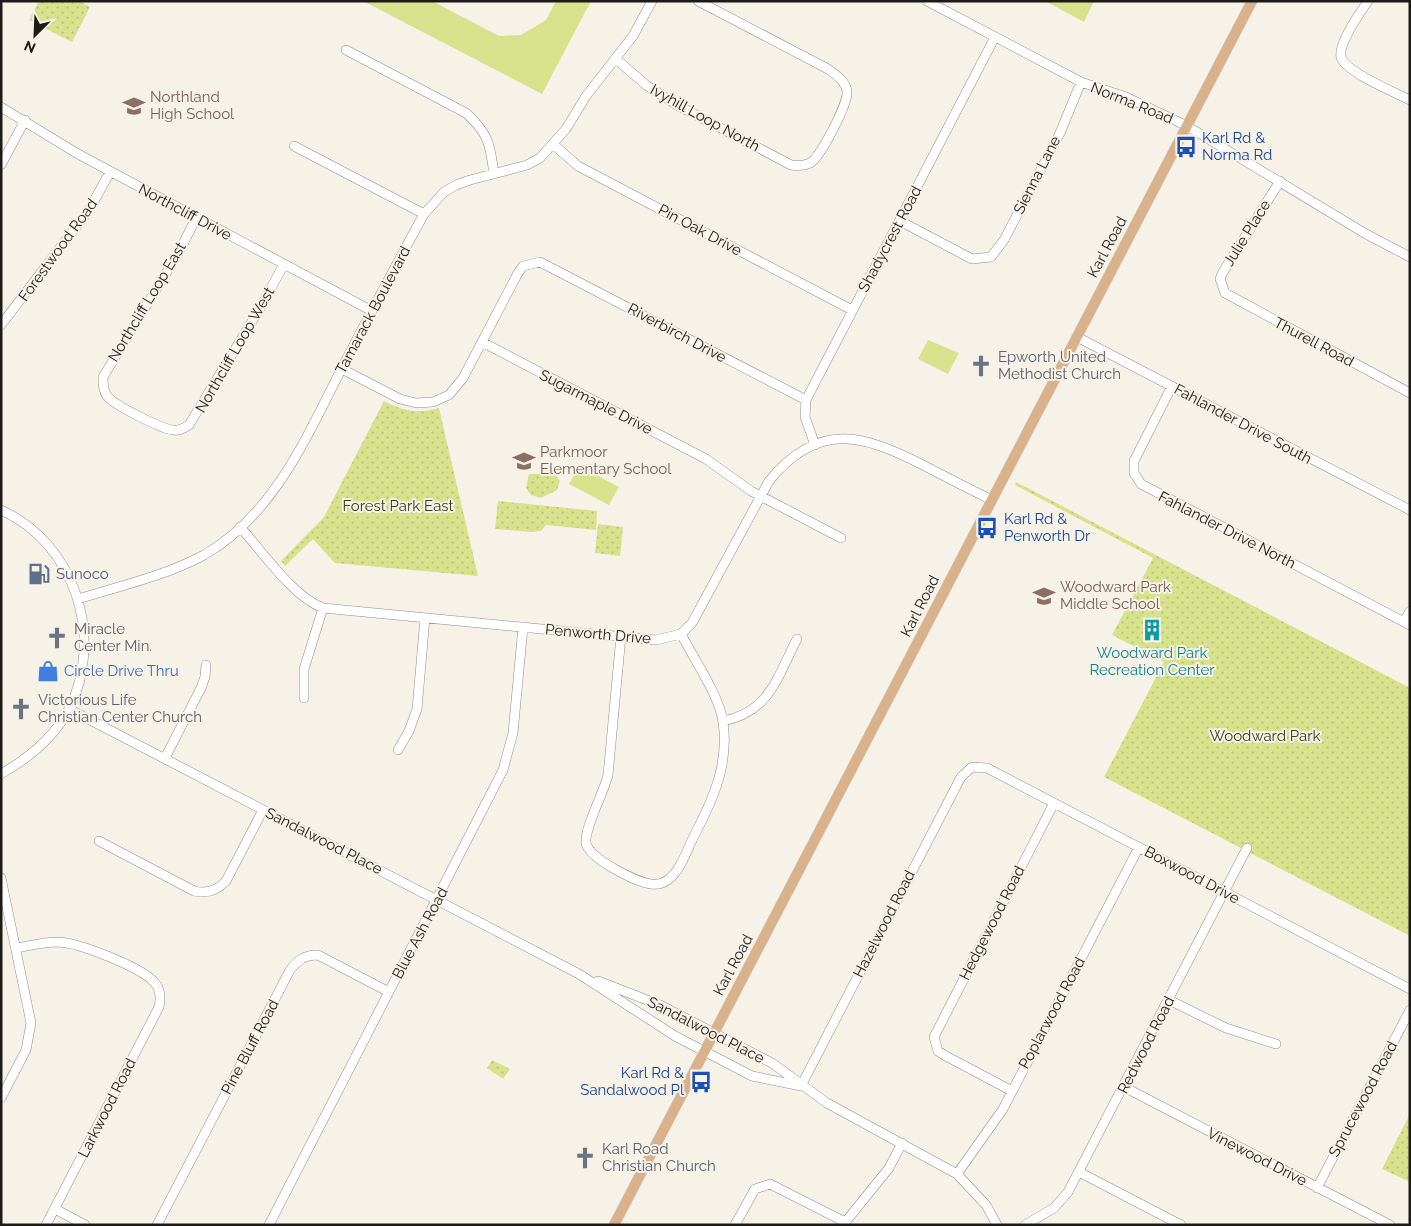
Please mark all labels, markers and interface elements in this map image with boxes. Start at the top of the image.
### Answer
north arrow [10,10,60,60]
text: N [22,37,38,56]
street label: Norma Road [1088,78,1176,128]
street label: Ivyhill Loop North [647,80,763,156]
place label: Northland High School [150,88,235,123]
school or university icon: Northland High School [121,93,147,119]
place label: Karl Rd & Norma Rd [1202,129,1272,164]
street label: Sienna Lane [1010,133,1064,217]
bus stop icon: Karl Rd & Norma Rd [1173,134,1199,160]
street label: Northcliff Drive [135,180,235,244]
street label: Shadycrest Road [855,183,925,295]
street label: Forestwood Road [15,195,101,305]
street label: Julie Place [1220,196,1274,269]
street label: Pin Oak Drive [655,200,745,260]
street label: Karl Road [1083,213,1131,281]
street label: Northcliff Loop East [104,239,190,365]
street label: Tamarack Boulevard [332,243,414,377]
street label: Northcliff Loop West [192,284,278,416]
street label: Riverbirch Drive [625,299,729,367]
street label: Thurell Road [1271,313,1357,371]
place label: Epworth United Methodist Church [998,348,1121,383]
church icon: Epworth United Methodist Church [968,353,994,379]
street label: Sugarmaple Drive [536,366,656,438]
street label: Fahlander Drive South [1171,380,1315,468]
place label: Parkmoor Elementary School [540,443,672,478]
school or university icon: Parkmoor Elementary School [511,448,537,474]
street label: Fahlander Drive North [1155,488,1299,572]
park label: Forest Park East [342,497,454,515]
place label: Karl Rd & Penworth Dr [1004,510,1091,545]
bus stop icon: Karl Rd & Penworth Dr [974,515,1000,541]
fuel station icon: Sunoco [26,561,52,587]
place label: Sunoco [56,565,109,583]
street label: Karl Road [897,572,943,640]
place label: Woodward Park Middle School [1060,578,1171,613]
school or university icon: Woodward Park Middle School [1031,583,1057,609]
building icon: Woodward Park Recreation Center [1139,617,1165,643]
place label: Miracle Center Min. [74,620,152,655]
street label: Penworth Drive [544,620,652,648]
church icon: Miracle Center Min. [44,625,70,651]
place label: Woodward Park Recreation Center [1089,644,1215,679]
shop icon: Circle Drive Thru [35,658,61,684]
place label: Circle Drive Thru [64,662,179,680]
place label: Victorious Life Christian Center Church [38,691,202,726]
church icon: Victorious Life Christian Center Church [8,696,34,722]
park label: Woodward Park [1210,727,1320,745]
street label: Sandalwood Place [263,804,386,878]
street label: Boxwood Drive [1141,842,1243,908]
street label: Hedgewood Road [955,863,1029,983]
street label: Hazelwood Road [849,867,919,981]
street label: Blue Ash Road [388,884,452,982]
street label: Karl Road [709,931,757,999]
street label: Poplarwood Road [1015,954,1089,1072]
street label: Sandalwood Place [645,993,768,1067]
street label: Redwood Road [1114,993,1178,1097]
street label: Pine Bluff Road [217,996,283,1098]
street label: Sprucewood Road [1325,1038,1401,1160]
street label: Larkwood Road [74,1055,140,1161]
place label: Karl Rd & Sandalwood Pl [580,1064,685,1099]
bus stop icon: Karl Rd & Sandalwood Pl [688,1069,714,1095]
street label: Vinewood Drive [1204,1124,1310,1190]
place label: Karl Road Christian Church [602,1140,716,1175]
church icon: Karl Road Christian Church [572,1145,598,1171]

